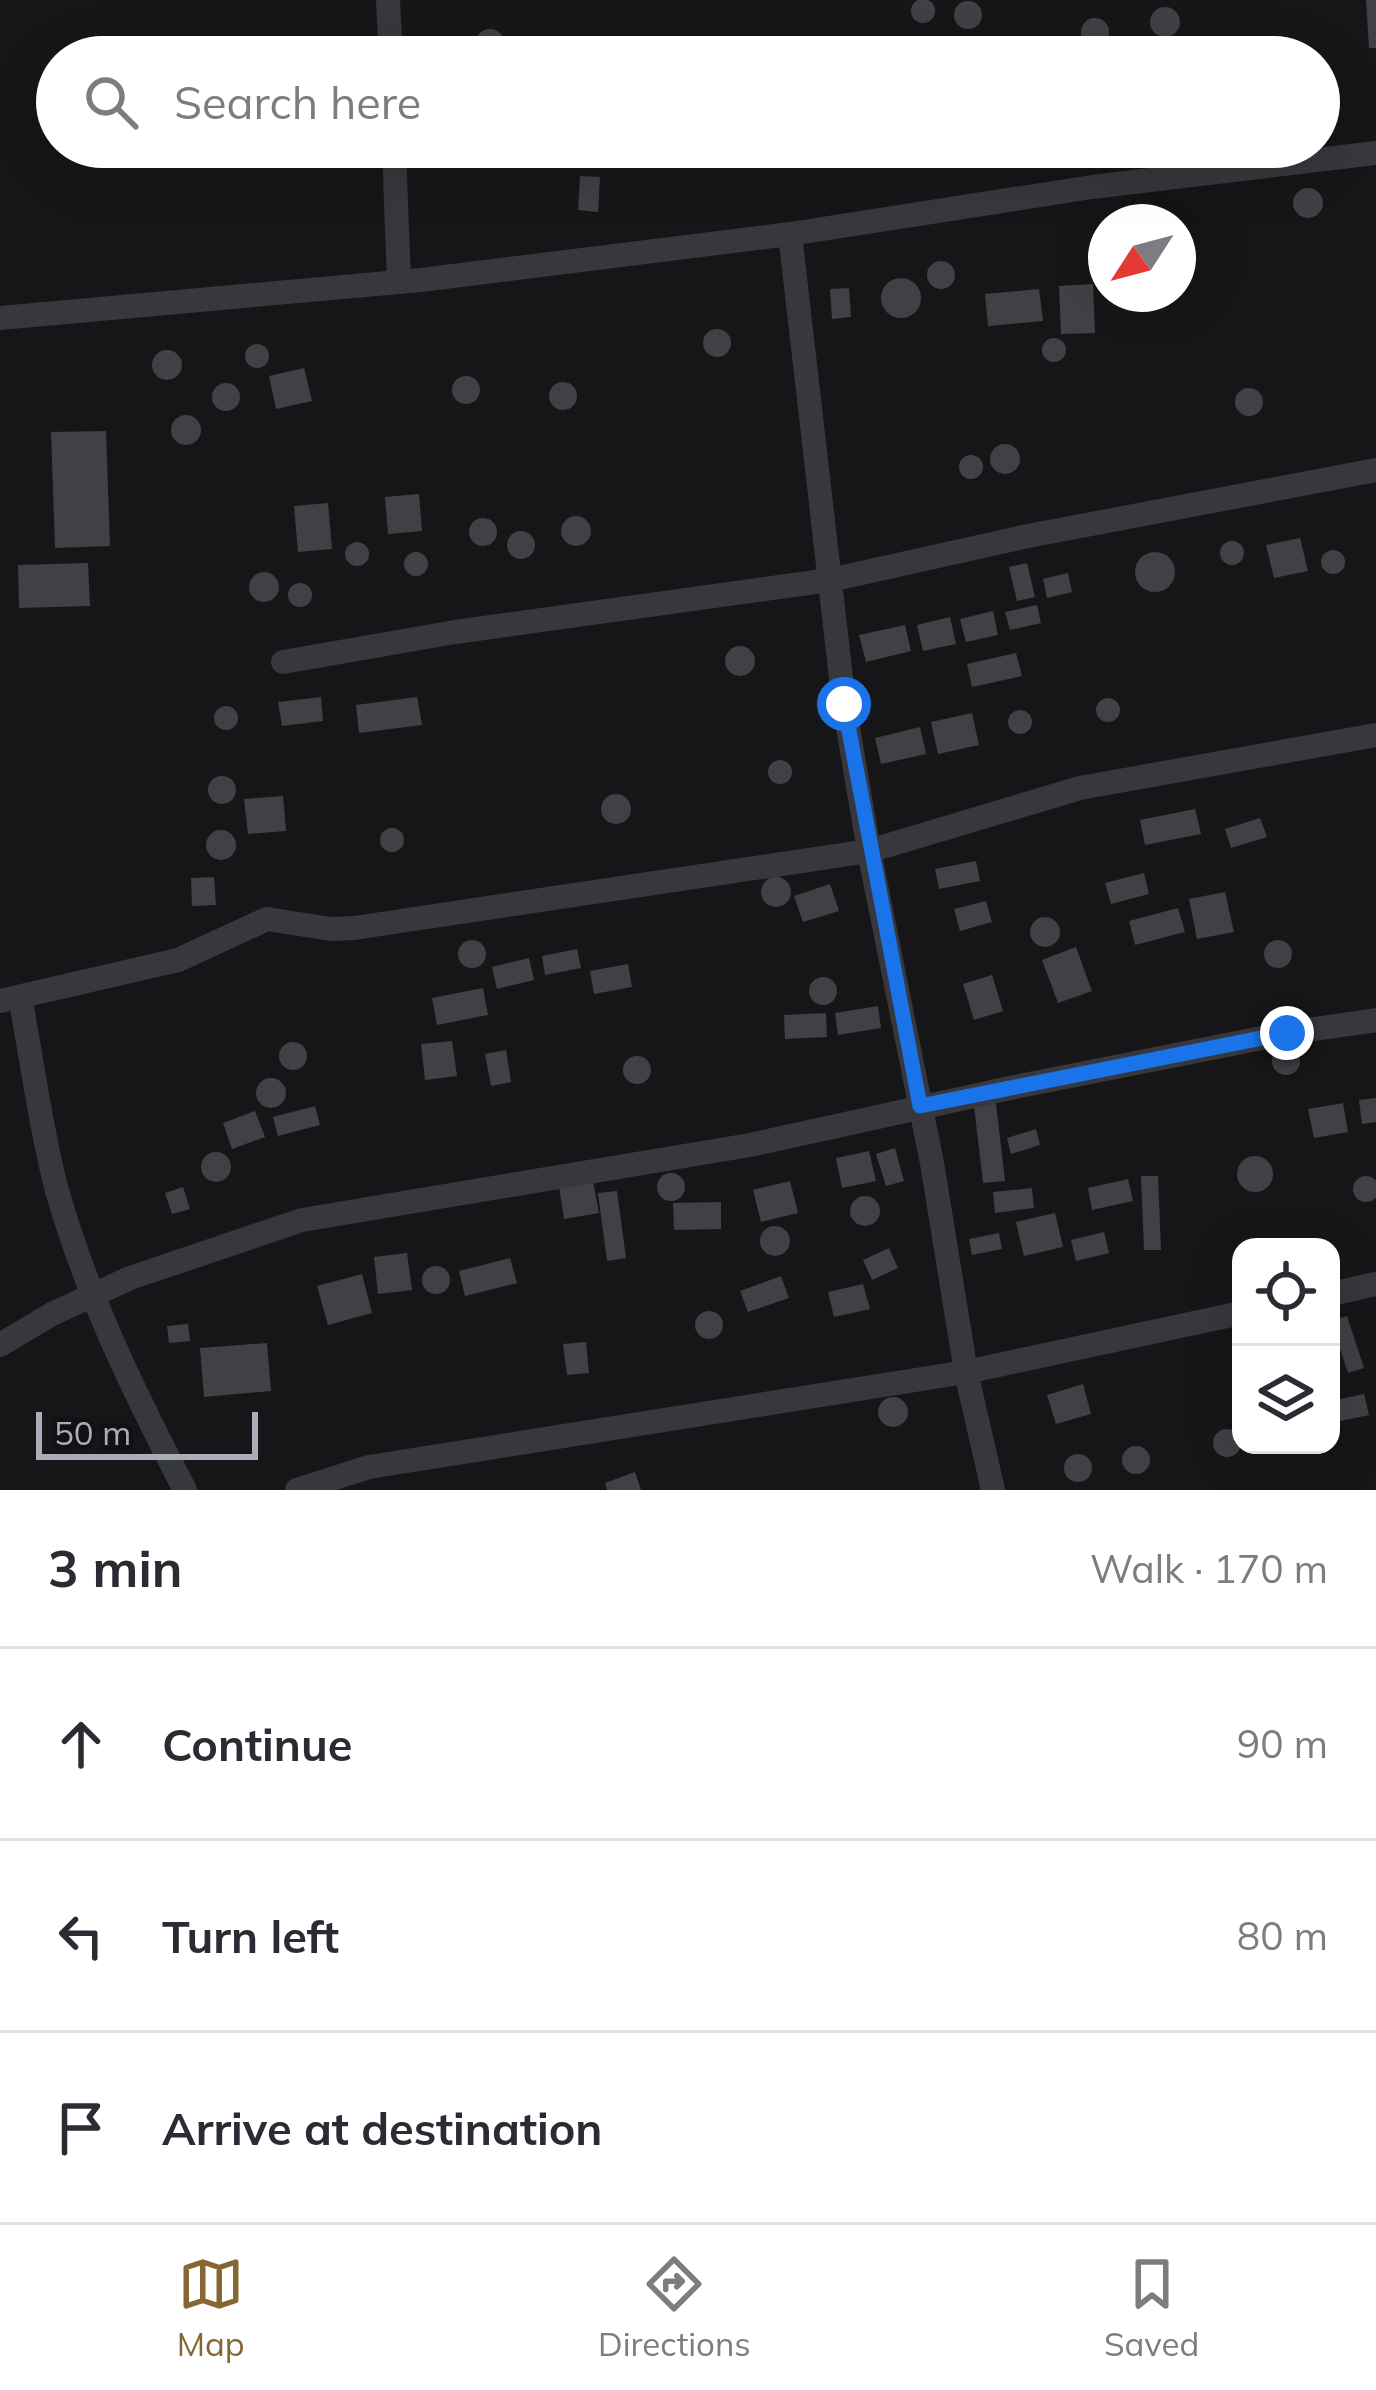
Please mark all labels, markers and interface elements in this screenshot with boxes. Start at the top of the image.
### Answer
search box [36,36,1340,168]
icon: search [78,69,144,135]
text: Search here [174,74,421,130]
north arrow [1088,204,1196,312]
route start [817,677,871,731]
route end [1260,1006,1314,1060]
map controls [1232,1238,1340,1454]
button: locate [1232,1238,1340,1346]
button: layers [1232,1346,1340,1454]
scale bar [36,1406,258,1459]
text: 50 m [54,1412,131,1453]
text: 3 min [48,1536,183,1600]
text: Walk · 170 m [1090,1544,1328,1593]
icon: ahead [48,1711,114,1777]
text: Continue [162,1716,352,1772]
text: 90 m [1237,1719,1328,1768]
icon: left [48,1903,114,1969]
text: Turn left [162,1908,339,1964]
text: 80 m [1237,1911,1328,1960]
icon: arrive [48,2095,114,2161]
text: Arrive at destination [162,2100,602,2156]
tab: Map [177,2251,245,2364]
tab: Directions [598,2251,751,2364]
tab: Saved [1104,2251,1199,2364]

